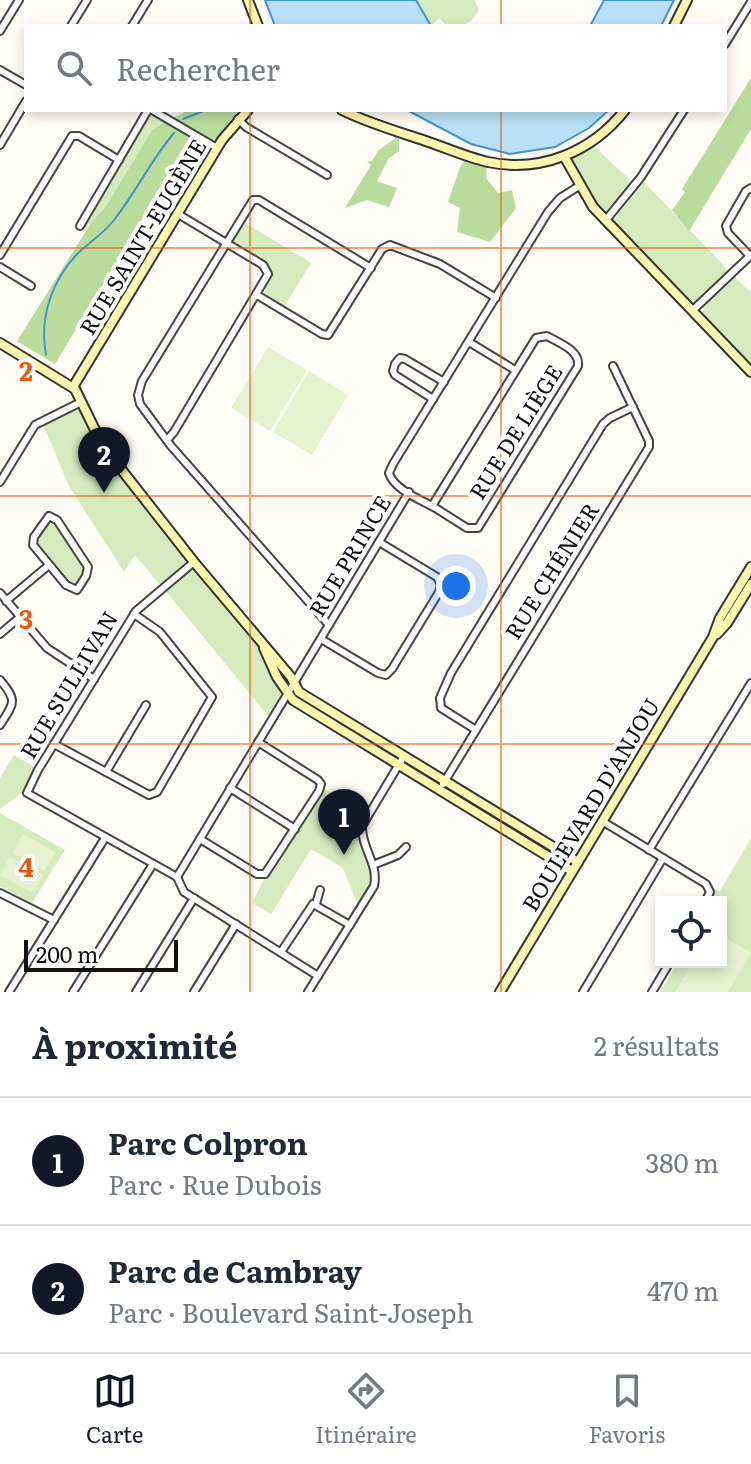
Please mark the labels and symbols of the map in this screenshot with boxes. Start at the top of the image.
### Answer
street label: RUE SAINT-EUGÈNE [70,132,214,341]
text: 2 [19,350,33,389]
street label: RUE DE LIÈGE [460,357,569,505]
pin: 2 [78,427,130,493]
street label: RUE PRINCE [299,488,398,622]
street label: RUE CHÉNIER [495,495,606,645]
your location [436,566,476,606]
text: 3 [19,598,33,637]
street label: RUE SULLIVAN [11,604,125,764]
street label: BOULEVARD D'ANJOU [513,691,667,917]
pin: 1 [318,789,370,855]
text: 4 [18,846,34,885]
scale bar [24,936,178,972]

